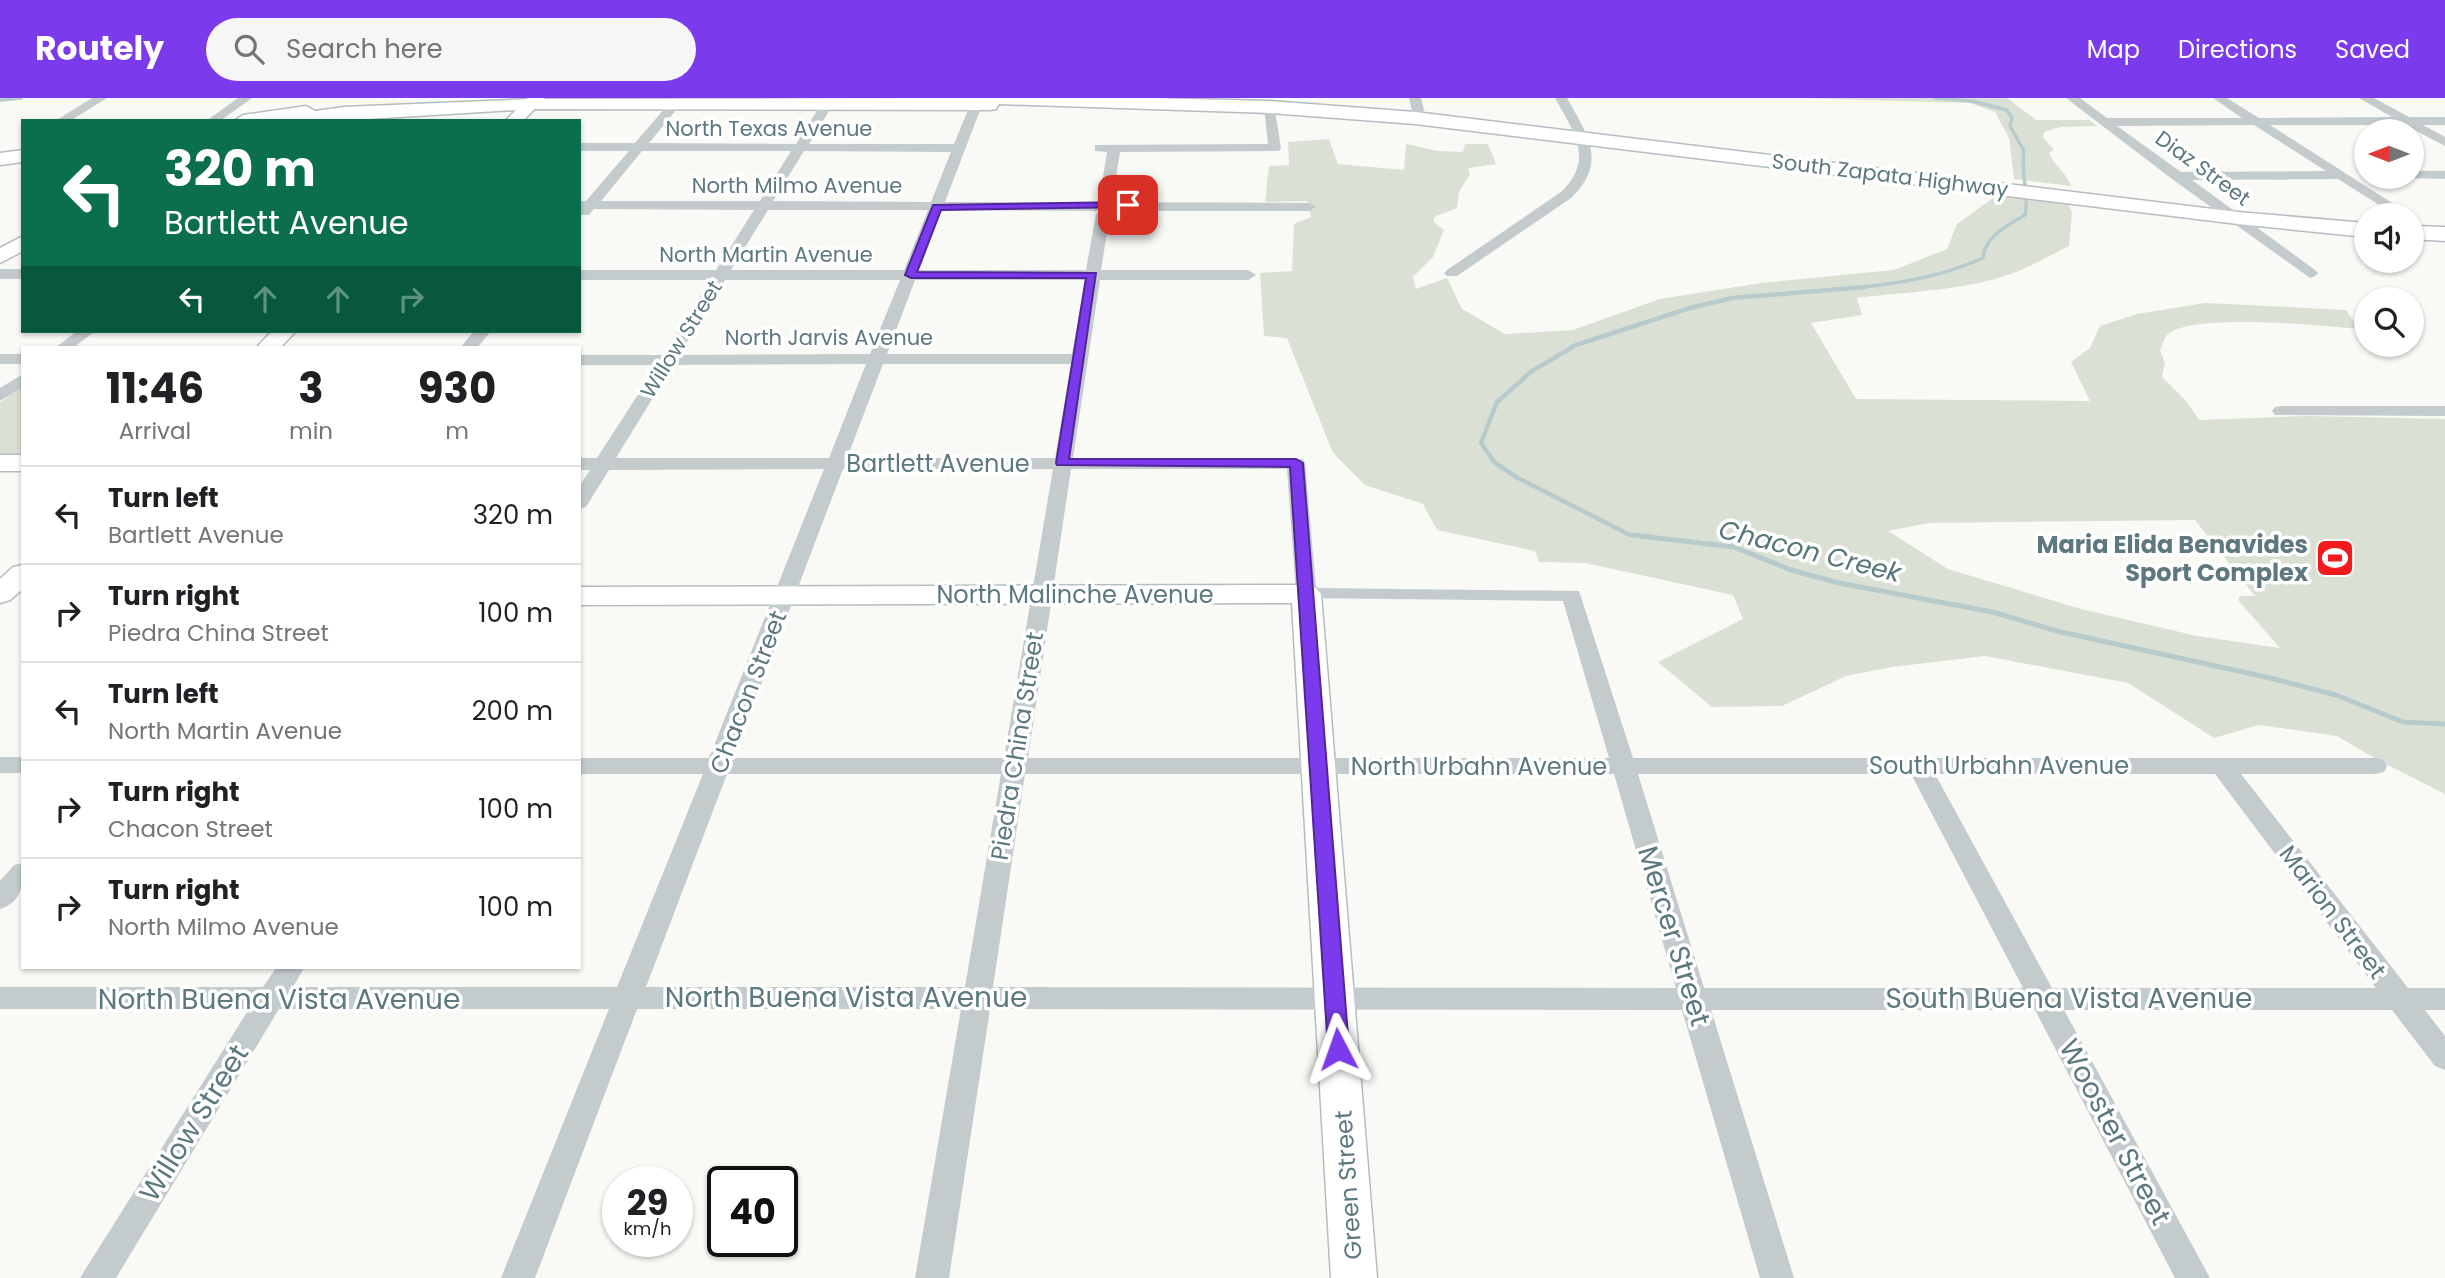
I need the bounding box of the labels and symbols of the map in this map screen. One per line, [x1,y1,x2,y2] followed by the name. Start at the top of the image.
[666,114,872,143] street label: North Texas Avenue
[2354,119,2424,189] north arrow
[2150,124,2256,212] street label: Diaz Street
[1770,146,2010,204] street label: South Zapata Highway
[692,171,902,200] street label: North Milmo Avenue
[1098,175,1158,235] pin
[659,240,873,269] street label: North Martin Avenue
[633,275,729,403] street label: Willow Street
[725,323,933,352] street label: North Jarvis Avenue
[846,447,1030,480] street label: Bartlett Avenue
[1715,511,1906,591] water label: Chacon Creek
[2036,528,2309,589] place label: Maria Elida Benavides Sport Complex
[2314,537,2356,579] sports icon: Maria Elida Benavides Sport Complex
[936,578,1214,611] street label: North Malinche Avenue
[702,606,794,778] street label: Chacon Street
[983,630,1051,862] street label: Piedra China Street
[1869,749,2129,782] street label: South Urbahn Avenue
[1351,750,1607,783] street label: North Urbahn Avenue
[2272,839,2394,985] street label: Marion Street
[1628,841,1720,1031] street label: Mercer Street
[665,978,1027,1017] street label: North Buena Vista Avenue
[1886,979,2252,1018] street label: South Buena Vista Avenue
[98,980,460,1019] street label: North Buena Vista Avenue
[1301,1012,1375,1086] position arrow
[2050,1032,2180,1232] street label: Wooster Street
[130,1037,258,1209] street label: Willow Street
[1326,1109,1370,1261] street label: Green Street
[707,1166,798,1257] speed limit sign: 40

